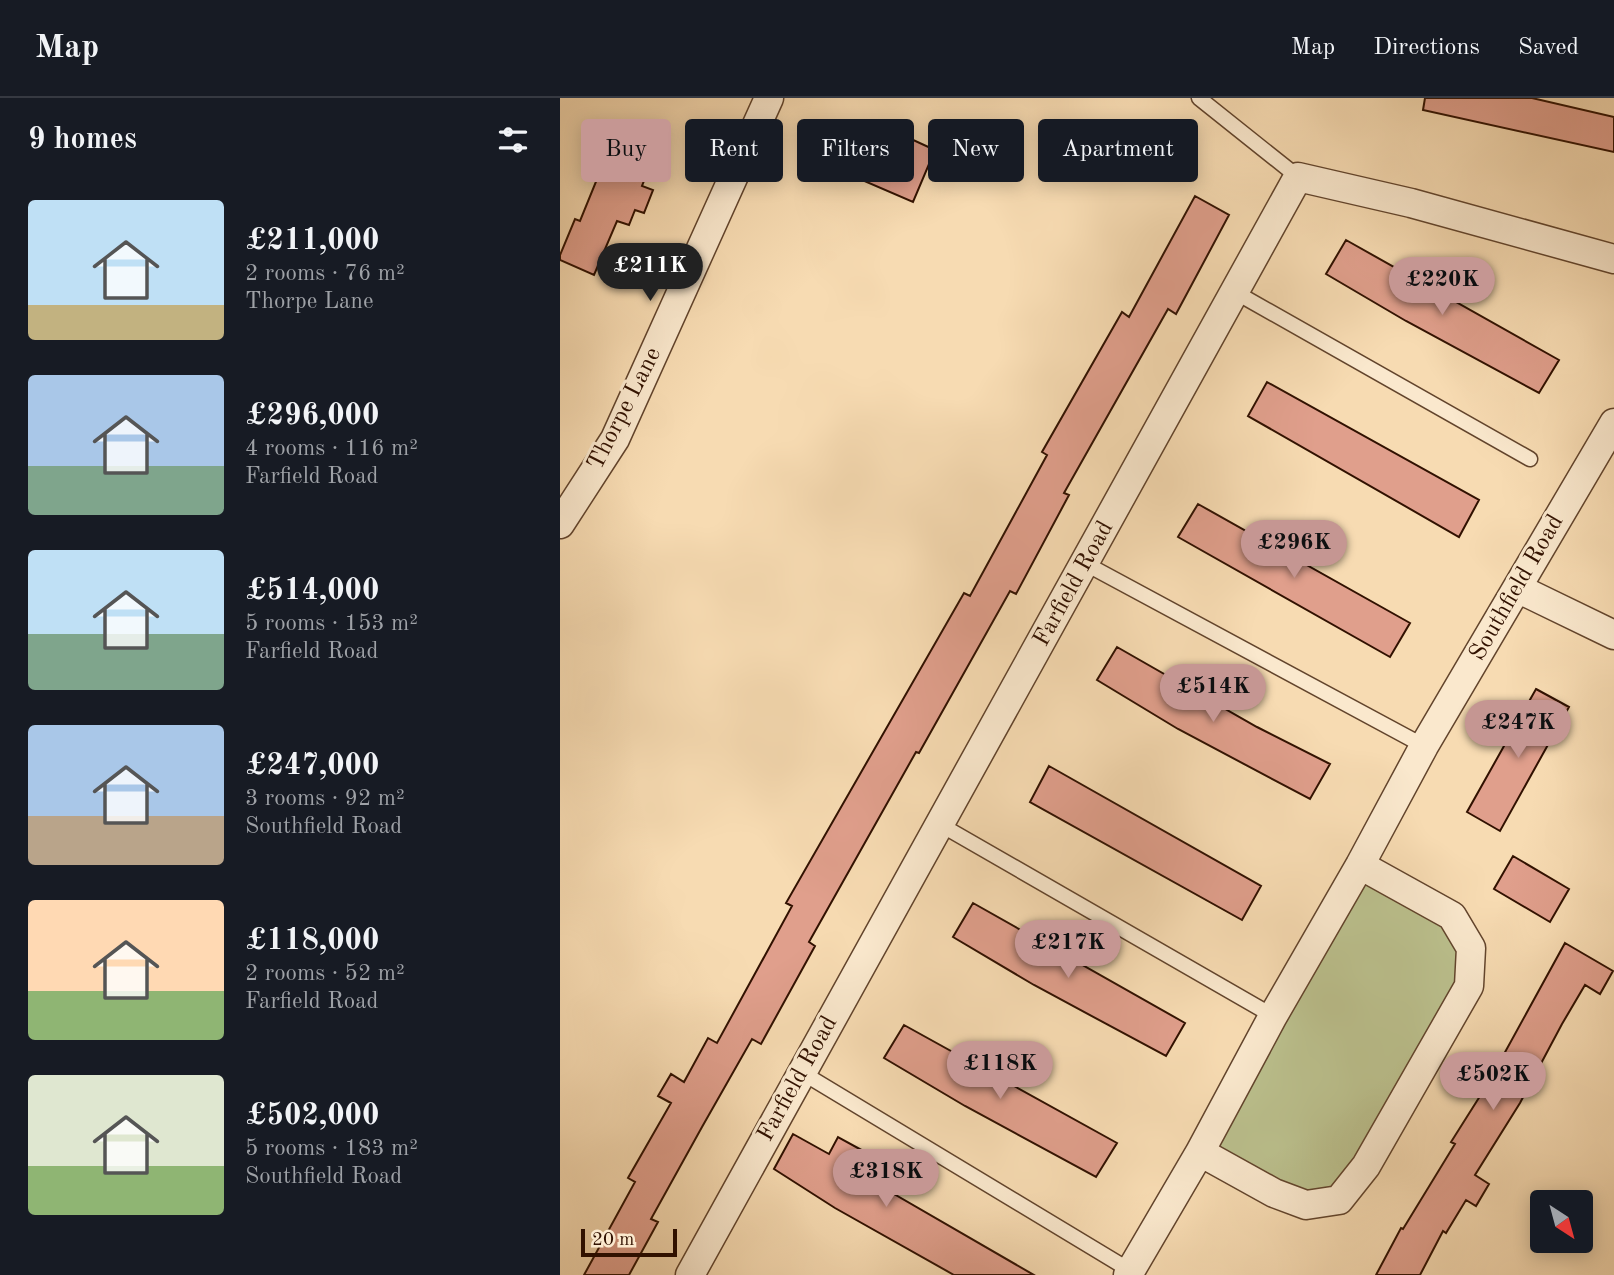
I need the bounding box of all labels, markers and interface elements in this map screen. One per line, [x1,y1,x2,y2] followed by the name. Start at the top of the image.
[35,32,99,65] text: Map
[1291,36,1335,60] text: Map
[1373,36,1480,60] text: Directions
[1518,36,1579,60] text: Saved
[581,119,671,182] chip: Buy
[685,119,783,182] chip: Rent
[797,119,914,182] chip: Filters
[928,119,1024,182] chip: New
[1038,119,1198,182] chip: Apartment
[494,121,532,159] icon: filters
[28,125,137,155] text: 9 homes
[245,226,379,256] text: £211,000
[84,228,168,312] icon: home
[601,244,699,303] pin: £211K
[613,254,687,277] text: £211K
[1393,258,1491,317] pin: £220K
[245,262,405,285] text: 2 rooms · 76 m²
[1405,268,1479,291] text: £220K
[245,290,373,313] text: Thorpe Lane
[584,344,666,474] street label: Thorpe Lane
[245,401,379,431] text: £296,000
[84,403,168,487] icon: home
[245,437,418,460] text: 4 rooms · 116 m²
[245,465,379,488] text: Farfield Road
[1466,511,1568,665] street label: Southfield Road
[1030,517,1118,651] street label: Farfield Road
[1245,520,1343,580] pin: £296K
[1257,531,1331,554] text: £296K
[245,576,379,606] text: £514,000
[84,578,168,662] icon: home
[245,612,418,635] text: 5 rooms · 153 m²
[245,640,379,663] text: Farfield Road
[1164,664,1262,724] pin: £514K
[1176,675,1250,698] text: £514K
[1469,700,1567,760] pin: £247K
[1481,711,1555,734] text: £247K
[245,751,379,781] text: £247,000
[84,753,168,837] icon: home
[245,787,405,810] text: 3 rooms · 92 m²
[245,815,402,838] text: Southfield Road
[1019,920,1117,980] pin: £217K
[245,926,379,956] text: £118,000
[84,928,168,1012] icon: home
[1031,931,1105,954] text: £217K
[245,962,405,985] text: 2 rooms · 52 m²
[245,990,379,1013] text: Farfield Road
[754,1012,842,1146] street label: Farfield Road
[951,1042,1049,1101] pin: £118K
[963,1052,1037,1075] text: £118K
[1444,1052,1542,1112] pin: £502K
[1456,1063,1530,1086] text: £502K
[245,1101,379,1131] text: £502,000
[84,1103,168,1187] icon: home
[245,1137,418,1160] text: 5 rooms · 183 m²
[837,1150,935,1209] pin: £318K
[849,1160,923,1183] text: £318K
[245,1165,402,1188] text: Southfield Road
[1530,1190,1592,1253] north arrow
[1530,1190,1593,1253] map controls
[581,1226,677,1258] scale bar
[592,1231,634,1250] text: 20 m

